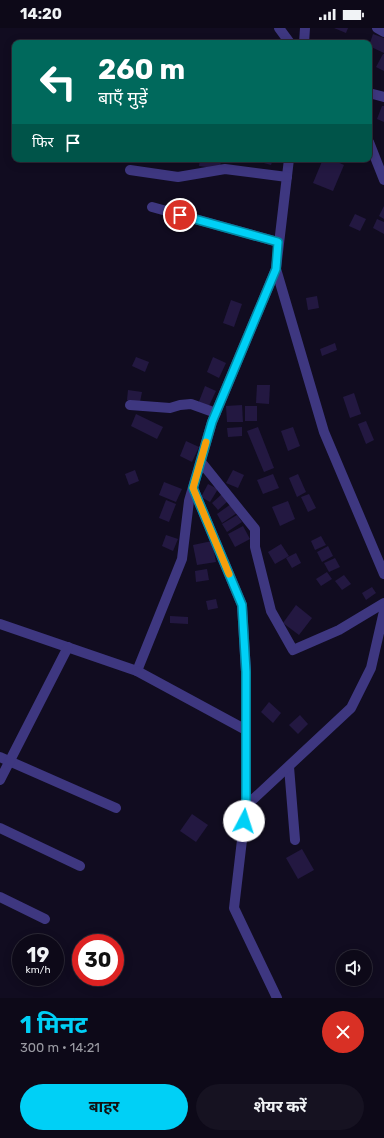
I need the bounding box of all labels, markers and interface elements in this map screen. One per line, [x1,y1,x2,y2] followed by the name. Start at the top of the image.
[20,5,62,23] text: 14:20
[98,53,185,86] text: 260 m
[32,56,84,108] icon: left
[98,87,148,109] text: बाएँ मुड़ें
[62,132,84,154] icon: arrive
[32,133,54,151] text: फिर
[163,198,197,232] pin
[169,204,191,226] icon: arrive
[223,800,265,842] position arrow
[72,934,124,986] speed limit sign: 30
[27,943,49,967] text: 19
[336,950,372,986] map controls
[336,950,372,986] button: sound
[26,964,50,976] text: km/h
[20,1011,87,1039] text: 1 मिनट
[322,1011,364,1053] button: close
[20,1040,100,1055] text: 300 m · 14:21
[20,1084,188,1130] button: बाहर
[196,1084,364,1130] button: शेयर करें

